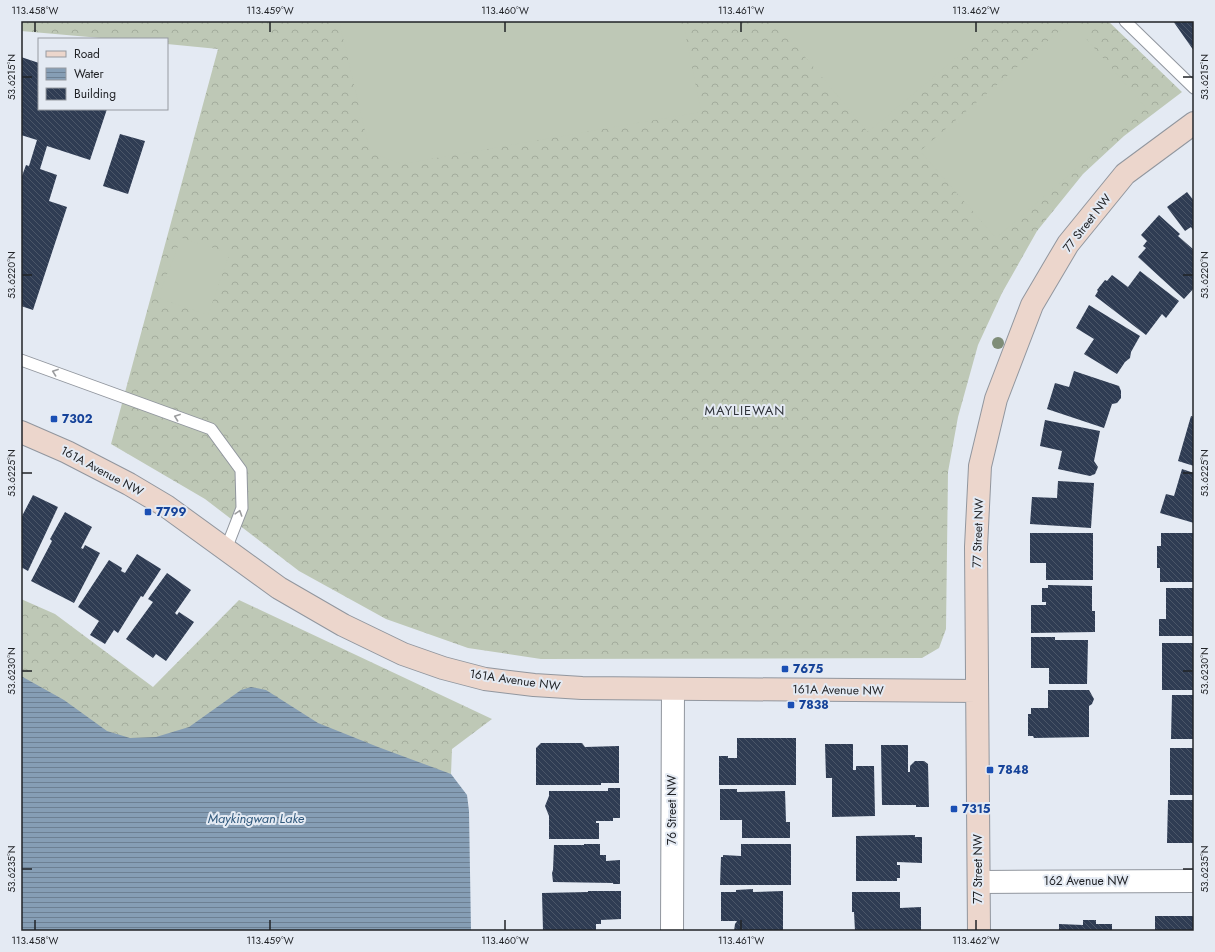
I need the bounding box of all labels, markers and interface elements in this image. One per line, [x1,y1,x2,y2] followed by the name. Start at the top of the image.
[12,3,59,18] text: 113.458°W
[246,3,294,18] text: 113.459°W
[481,3,529,18] text: 113.460°W
[718,3,764,18] text: 113.461°W
[952,3,1000,18] text: 113.462°W
[38,38,168,110] legend
[74,45,100,63] text: Road
[4,54,19,100] text: 53.6215°N
[1197,54,1212,100] text: 53.6215°N
[74,65,105,83] text: Water
[74,85,116,103] text: Building
[1058,190,1116,256] street label: 77 Street NW
[4,251,19,299] text: 53.6220°N
[1197,251,1212,299] text: 53.6220°N
[51,368,58,377] one-way arrow
[705,401,785,420] district label: MAYLIEWAN
[62,410,93,428] place label: 7302
[173,413,180,421] one-way arrow
[49,414,59,424] marker: 7302
[57,442,147,500] street label: 161A Avenue NW
[4,449,19,497] text: 53.6225°N
[1197,449,1212,497] text: 53.6225°N
[968,498,988,568] street label: 77 Street NW
[156,503,187,521] place label: 7799
[143,507,153,517] marker: 7799
[234,509,243,516] one-way arrow
[4,647,19,695] text: 53.6230°N
[1197,647,1212,695] text: 53.6230°N
[793,660,824,678] place label: 7675
[780,664,790,674] marker: 7675
[468,665,562,695] street label: 161A Avenue NW
[792,680,884,700] street label: 161A Avenue NW
[799,696,829,714] place label: 7838
[786,700,796,710] marker: 7838
[998,761,1029,779] place label: 7848
[985,765,995,775] marker: 7848
[663,775,681,845] street label: 76 Street NW
[962,800,991,818] place label: 7315
[949,804,959,814] marker: 7315
[208,809,305,828] water label: Maykingwan Lake
[969,834,987,904] street label: 77 Street NW
[4,845,19,893] text: 53.6235°N
[1197,845,1212,893] text: 53.6235°N
[1044,872,1129,890] street label: 162 Avenue NW
[12,933,59,948] text: 113.458°W
[246,933,294,948] text: 113.459°W
[481,933,529,948] text: 113.460°W
[718,933,764,948] text: 113.461°W
[952,933,1000,948] text: 113.462°W

